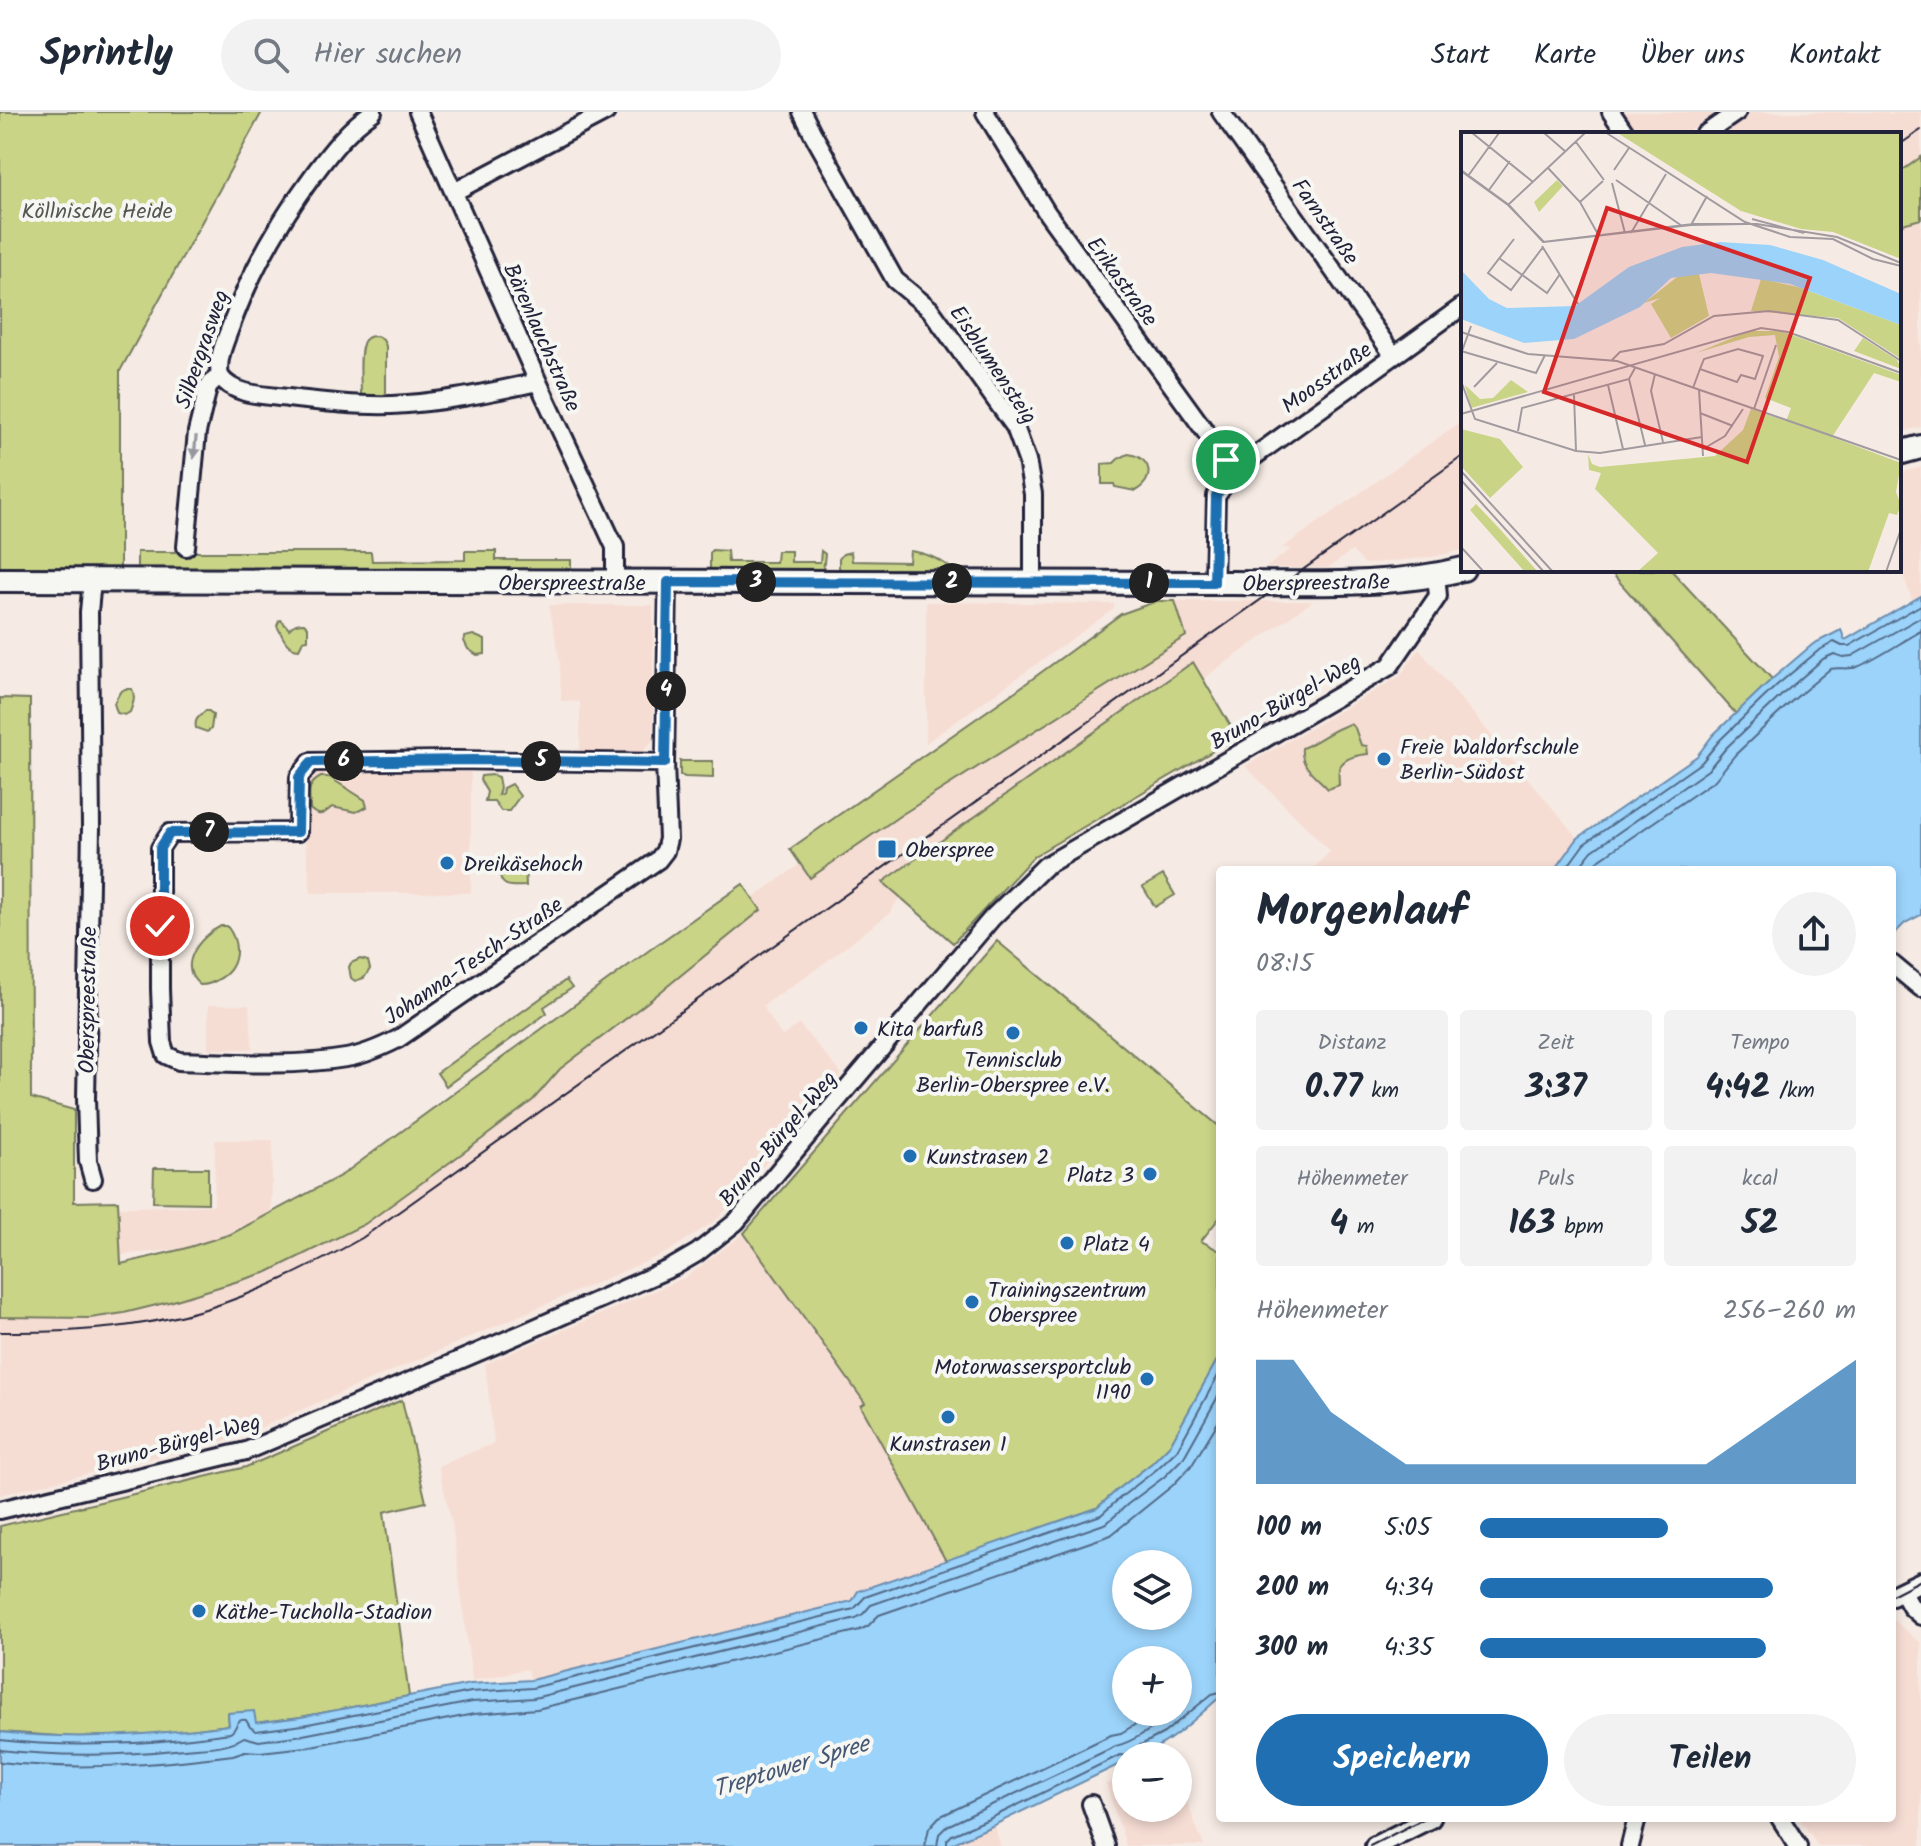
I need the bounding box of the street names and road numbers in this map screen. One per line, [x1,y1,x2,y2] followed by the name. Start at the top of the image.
[1281,172,1367,273] street label: Farnstraße
[1076,230,1166,335] street label: Erikastraße
[492,258,589,418] street label: Bärenlauchstraße
[167,286,240,414] street label: Silbergrasweg
[939,299,1045,432] street label: Eisblumensteig
[1275,334,1380,424] street label: Moosstraße
[1242,566,1390,603] street label: Oberspreestraße
[498,567,646,602] street label: Oberspreestraße
[1204,646,1368,761] street label: Bruno-Bürgel-Weg
[378,889,571,1035] street label: Johanna-Tesch-Straße
[71,926,108,1074] street label: Oberspreestraße
[711,1064,847,1216] street label: Bruno-Bürgel-Weg
[93,1406,265,1483] street label: Bruno-Bürgel-Weg

